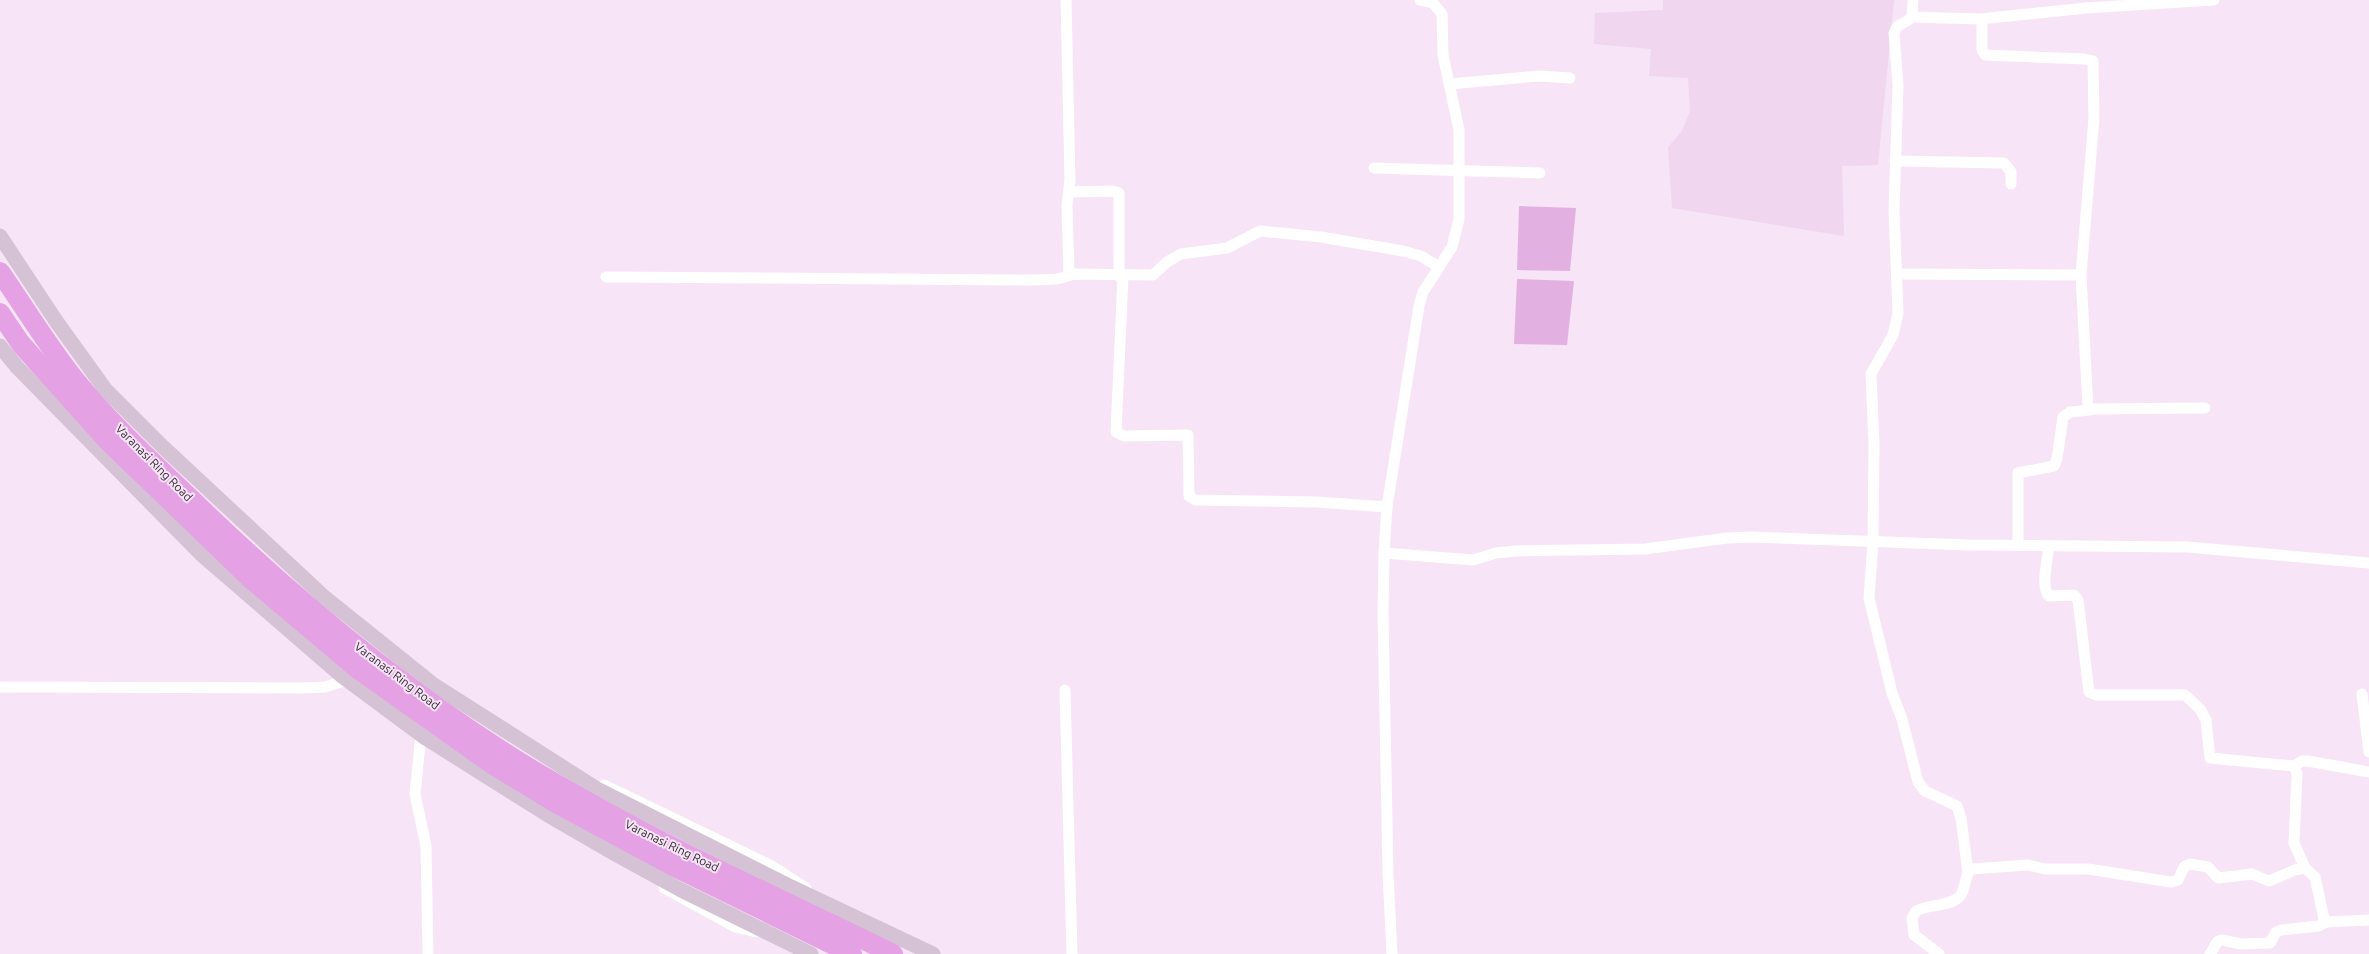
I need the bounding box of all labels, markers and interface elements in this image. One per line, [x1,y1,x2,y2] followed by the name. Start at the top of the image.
[113,422,195,504] street label: Varanasi Ring Road
[352,639,442,712] street label: Varanasi Ring Road
[623,817,721,874] street label: Varanasi Ring Road

